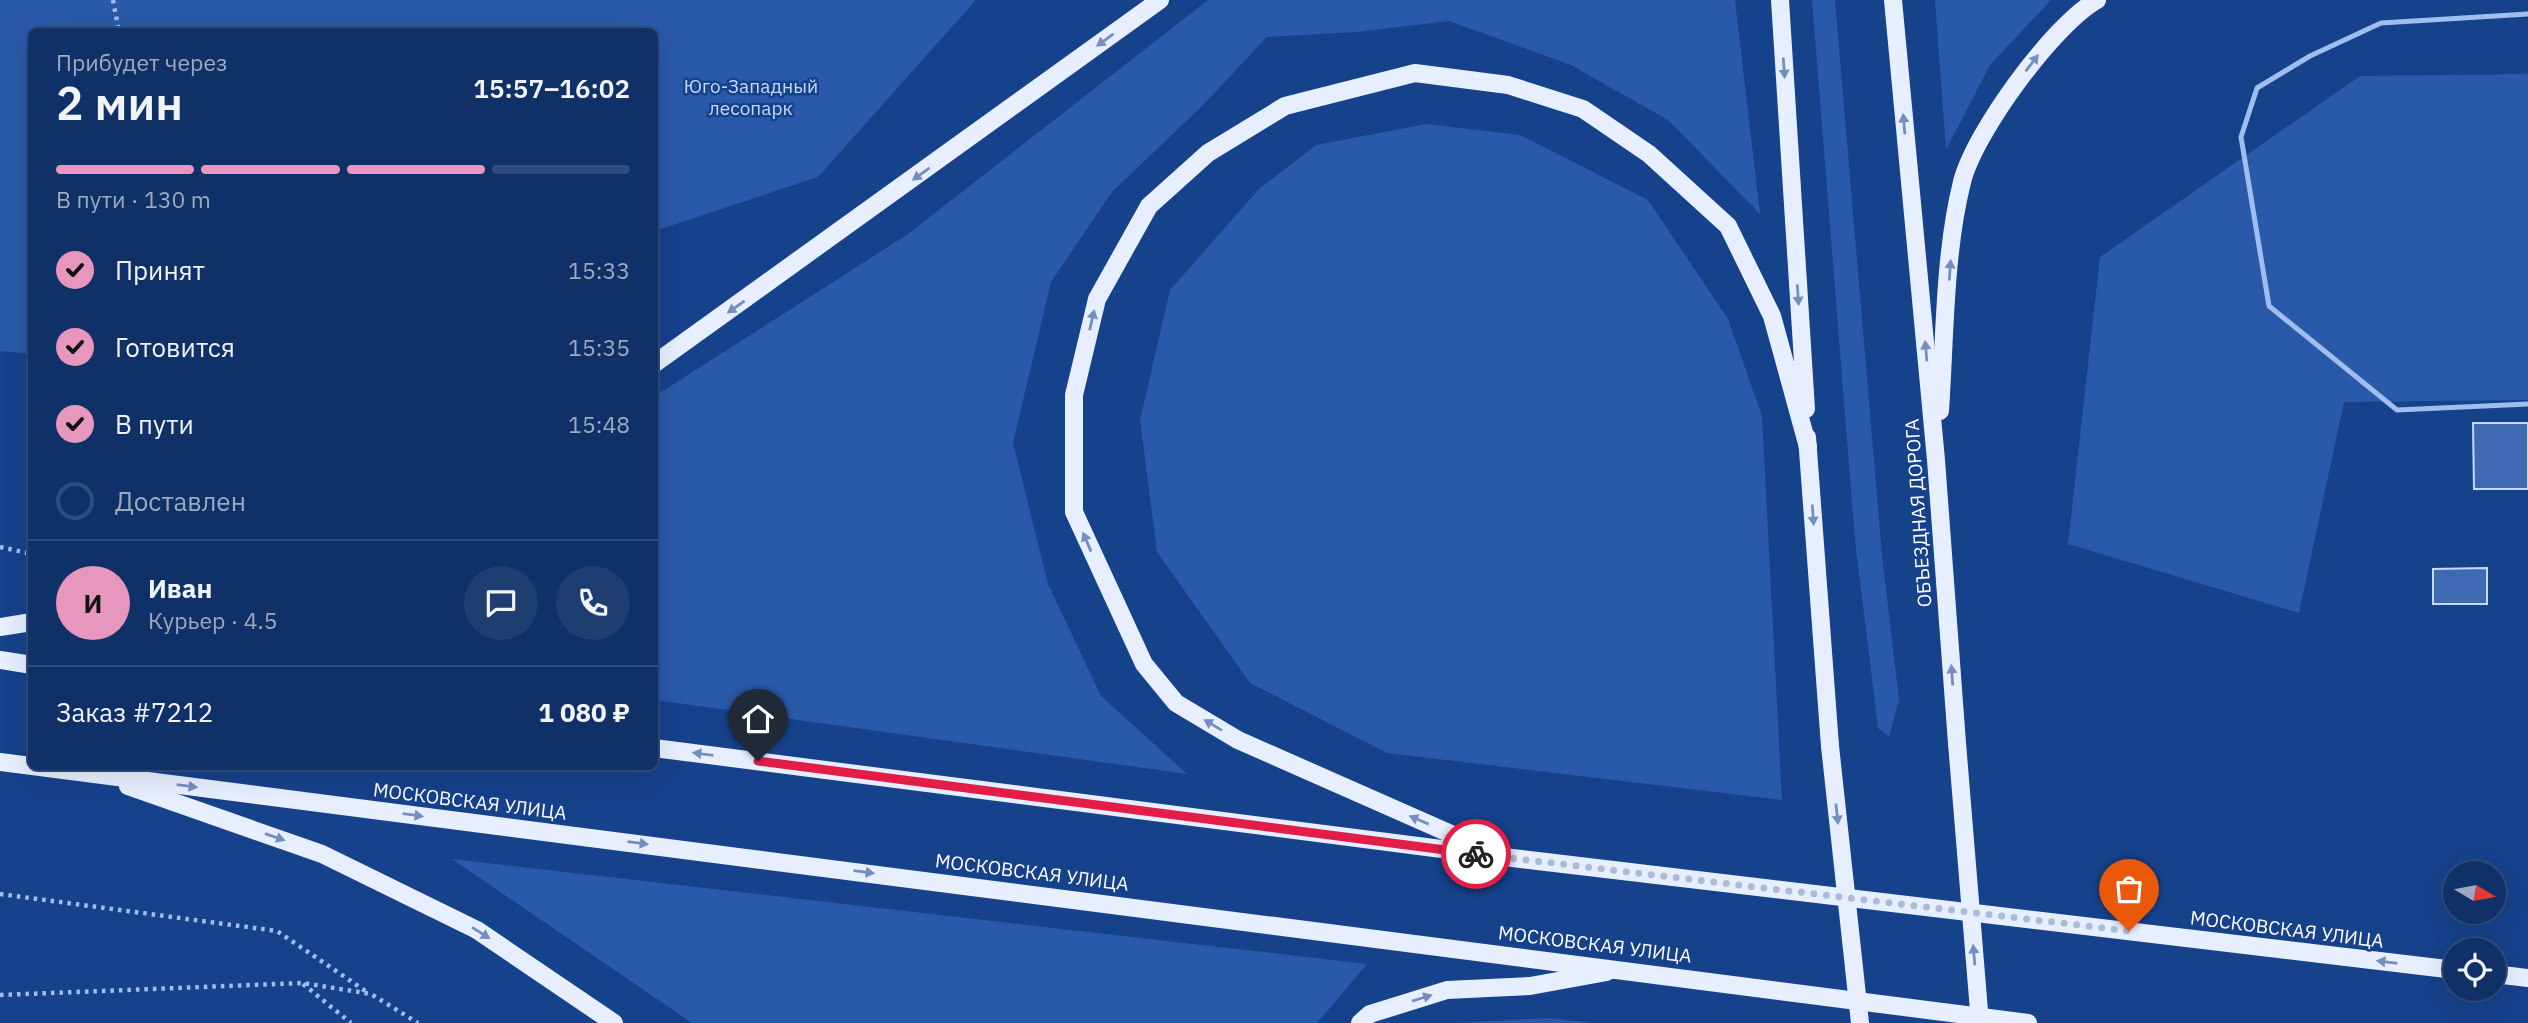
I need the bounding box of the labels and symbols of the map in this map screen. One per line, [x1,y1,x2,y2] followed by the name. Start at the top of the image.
[1096,33,1114,47] one-way arrow
[2024,54,2039,72] one-way arrow
[1779,57,1790,79] one-way arrow
[684,74,818,120] park label: Юго-Западный лесопарк
[1899,113,1910,135] one-way arrow
[912,167,930,181] one-way arrow
[1945,259,1956,281] one-way arrow
[1793,284,1804,306] one-way arrow
[727,300,745,314] one-way arrow
[1086,309,1097,331] one-way arrow
[1920,339,1931,361] one-way arrow
[1899,418,1937,608] street label: ОБЪЕЗДНАЯ ДОРОГА
[1808,504,1819,526] one-way arrow
[1082,532,1093,553] one-way arrow
[1946,664,1957,686] one-way arrow
[728,689,788,761] pin
[1203,719,1222,732] one-way arrow
[692,749,714,760] one-way arrow
[372,777,568,825] street label: МОСКОВСКАЯ УЛИЦА
[176,781,198,792] one-way arrow
[1832,803,1843,825] one-way arrow
[402,809,424,820] one-way arrow
[1408,815,1429,826] one-way arrow
[1441,819,1511,889] courier
[264,832,285,843] one-way arrow
[627,838,649,849] one-way arrow
[934,848,1130,896] street label: МОСКОВСКАЯ УЛИЦА
[2099,859,2159,931] pin
[2443,861,2506,924] north arrow
[853,867,875,878] one-way arrow
[2189,905,2385,953] street label: МОСКОВСКАЯ УЛИЦА
[1497,920,1693,968] street label: МОСКОВСКАЯ УЛИЦА
[471,927,490,940] one-way arrow
[1968,944,1979,966] one-way arrow
[2376,956,2398,967] one-way arrow
[1412,992,1433,1003] one-way arrow

